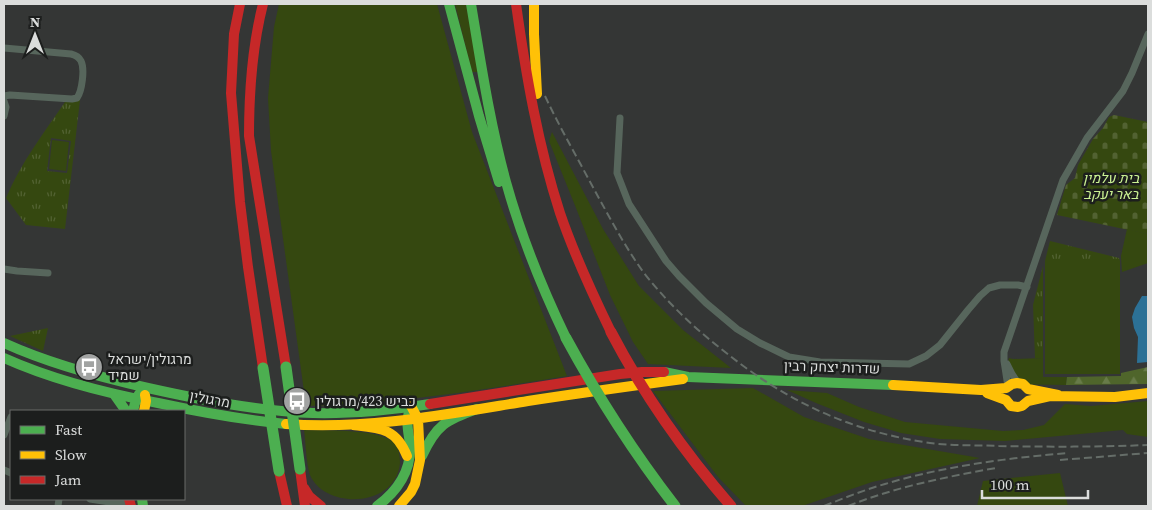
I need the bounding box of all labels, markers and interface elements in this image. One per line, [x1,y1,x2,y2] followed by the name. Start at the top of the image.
[10,10,60,60] north arrow
[30,12,40,32] text: N
[1083,168,1140,204] park label: בית עלמין באר יעקב
[108,349,192,385] place label: מרגולין/ישראל שמיד
[74,352,104,382] bus stop icon: מרגולין/ישראל שמיד
[784,355,880,379] street label: שדרות יצחק רבין
[188,385,232,413] street label: מרגולין
[282,386,312,416] bus stop icon: כביש 423/מרגולין
[316,391,416,411] place label: כביש 423/מרגולין
[10,410,185,500] legend
[55,419,82,440] text: Fast
[55,444,87,465] text: Slow
[982,468,1088,500] scale bar
[54,469,82,490] text: Jam
[990,474,1030,495] text: 100 m

